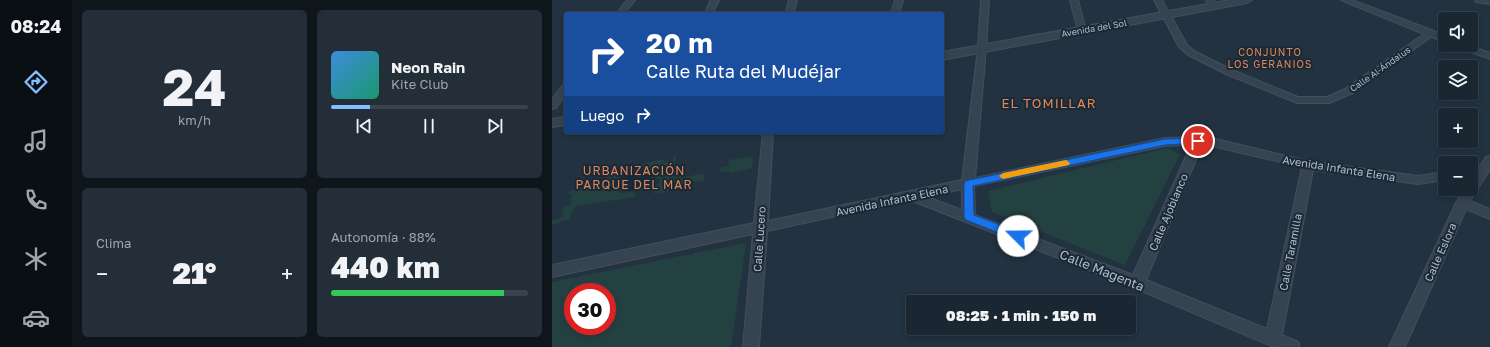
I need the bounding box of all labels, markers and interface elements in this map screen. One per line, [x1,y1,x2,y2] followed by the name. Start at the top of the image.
[1438,12,1478,196] map controls
[1438,12,1478,52] button: sound
[10,15,62,37] text: 08:24
[1060,17,1128,39] street label: Avenida del Sol
[646,26,713,59] text: 20 m
[580,28,632,80] icon: right
[1348,44,1413,94] street label: Calle Al-Ándalus
[1228,46,1312,70] district label: CONJUNTO LOS GERANIOS
[162,55,227,117] text: 24
[391,58,465,76] text: Neon Rain
[646,60,841,82] text: Calle Ruta del Mudéjar
[1438,60,1478,100] button: layers
[22,68,50,96] icon: directions
[391,76,448,92] text: Kite Club
[1001,95,1097,111] district label: EL TOMILLAR
[632,104,654,126] icon: right
[580,106,624,124] text: Luego
[1438,108,1478,148] button: +
[178,112,211,128] text: km/h
[353,115,375,137] icon: previous
[418,115,440,137] icon: pause
[484,115,506,137] icon: next
[1181,124,1215,158] pin
[22,127,50,155] icon: music
[1187,130,1209,152] icon: arrive
[1282,153,1396,183] street label: Avenida Infanta Elena
[1438,156,1478,196] button: −
[575,163,693,192] district label: URBANIZACIÓN PARQUE DEL MAR
[1146,171,1190,253] street label: Calle Ajoblanco
[835,182,949,218] street label: Avenida Infanta Elena
[22,186,50,214] icon: phone
[750,205,768,272] street label: Calle Lucero
[1276,212,1304,292] street label: Calle Taramilla
[997,215,1039,257] position arrow
[1421,221,1459,283] street label: Calle Eslora
[331,229,436,245] text: Autonomía · 88%
[96,235,131,251] text: Clima
[22,245,50,273] icon: climate
[1057,246,1147,294] street label: Calle Magenta
[331,249,440,285] text: 440 km
[172,255,217,291] text: 21°
[96,260,108,287] text: −
[281,260,293,287] text: +
[564,283,616,335] speed limit sign: 30
[22,304,50,332] icon: car
[946,306,1096,324] text: 08:25 · 1 min · 150 m

